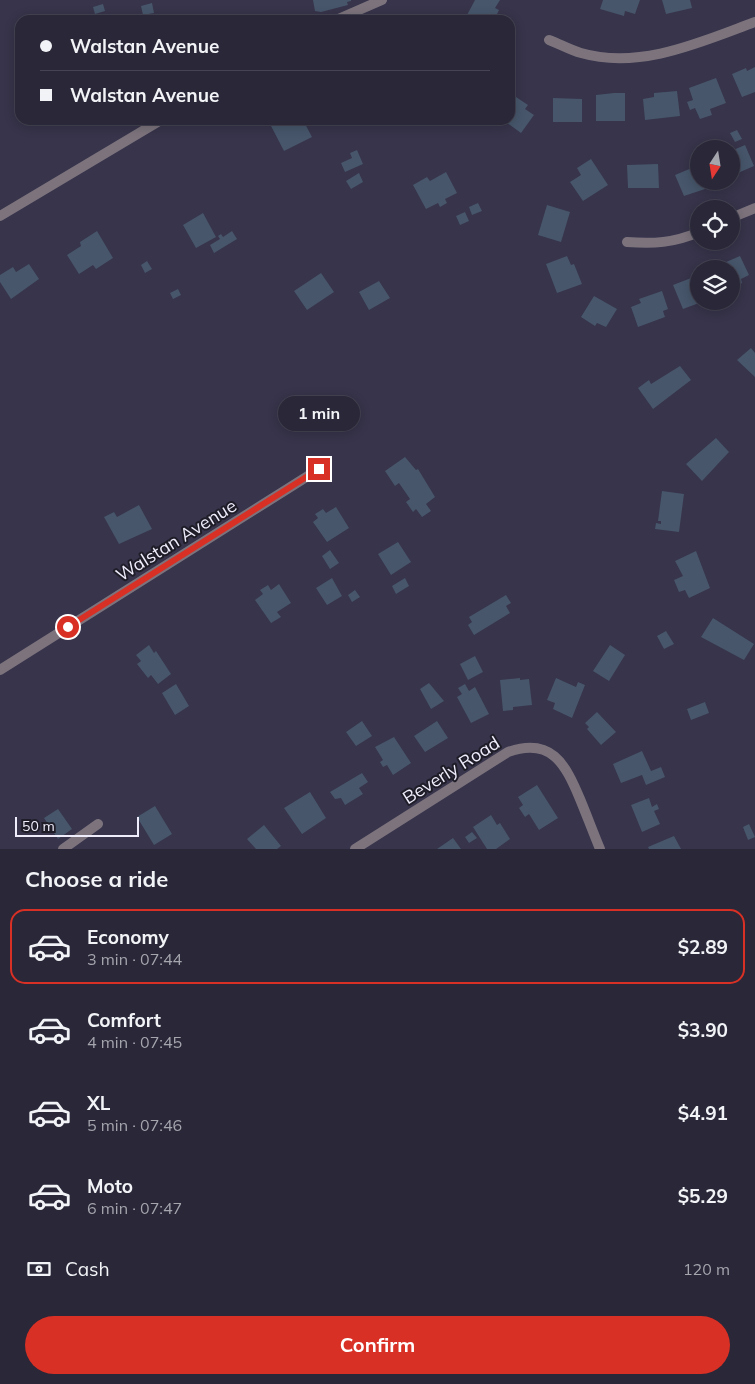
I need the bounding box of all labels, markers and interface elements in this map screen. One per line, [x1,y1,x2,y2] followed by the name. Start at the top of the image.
[70,34,219,58] text: Walstan Avenue
[70,83,219,107] text: Walstan Avenue
[690,140,740,190] north arrow
[690,140,740,310] map controls
[690,200,740,250] button: locate
[690,260,740,310] button: layers
[278,396,360,432] callout: 1 min
[298,403,340,423] text: 1 min
[308,458,330,480] route end
[111,494,241,586] street label: Walstan Avenue
[57,616,79,638] route start
[398,731,504,809] street label: Beverly Road
[15,814,139,837] scale bar
[22,817,55,835] text: 50 m
[25,865,168,893] text: Choose a ride
[27,924,72,969] icon: car
[87,925,169,949] text: Economy
[678,935,728,959] text: $2.89
[87,949,182,969] text: 3 min · 07:44
[27,1007,72,1052] icon: car
[87,1008,161,1032] text: Comfort
[678,1018,728,1042] text: $3.90
[87,1032,182,1052] text: 4 min · 07:45
[27,1090,72,1135] icon: car
[87,1091,110,1115] text: XL
[678,1101,728,1125] text: $4.91
[87,1115,182,1135] text: 5 min · 07:46
[27,1173,72,1218] icon: car
[87,1174,133,1198] text: Moto
[678,1184,728,1208] text: $5.29
[87,1198,182,1218] text: 6 min · 07:47
[25,1255,53,1283] icon: cash
[65,1257,110,1281] text: Cash
[683,1259,730,1279] text: 120 m
[25,1316,730,1374] button: Confirm

